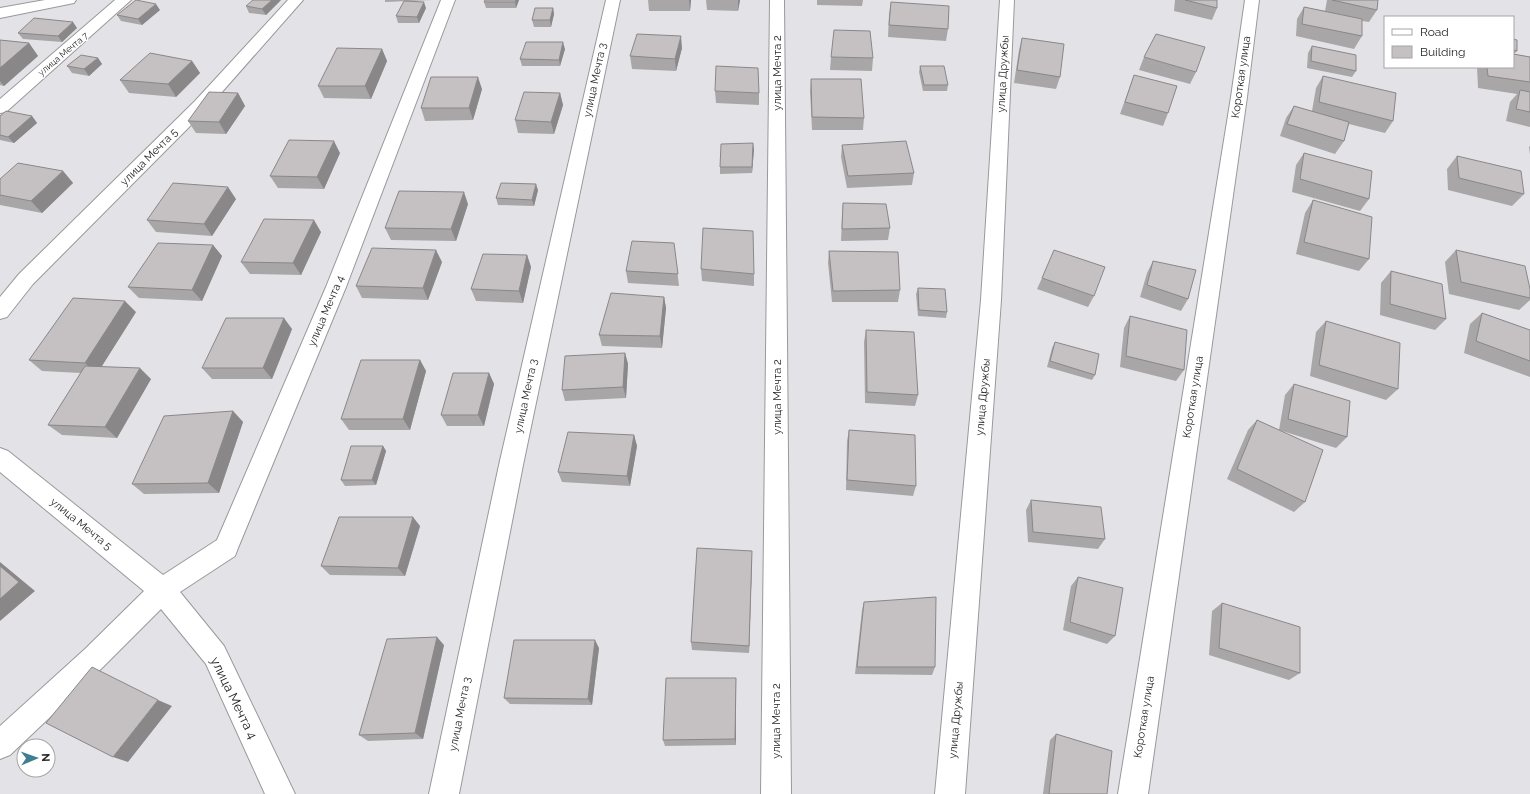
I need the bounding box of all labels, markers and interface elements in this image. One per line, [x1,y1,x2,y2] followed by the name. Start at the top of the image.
[1384,16,1514,68] legend
[1420,25,1449,39] text: Road
[36,30,90,78] street label: улица Мечта 7
[771,35,784,111] street label: улица Мечта 2
[994,35,1012,113] street label: улица Дружбы
[1229,35,1253,119] street label: Короткая улица
[581,42,609,118] street label: улица Мечта 3
[1420,45,1466,59] text: Building
[118,126,180,188] street label: улица Мечта 5
[305,274,347,348] street label: улица Мечта 4
[1180,355,1206,439] street label: Короткая улица
[512,358,540,434] street label: улица Мечта 3
[973,358,993,436] street label: улица Дружбы
[771,359,784,435] street label: улица Мечта 2
[48,495,114,553] street label: улица Мечта 5
[208,655,260,741] street label: улица Мечта 4
[1131,675,1157,759] street label: Короткая улица
[446,676,474,752] street label: улица Мечта 3
[946,681,966,759] street label: улица Дружбы
[770,683,783,759] street label: улица Мечта 2
[16,738,56,778] north arrow
[39,753,52,762] text: N

